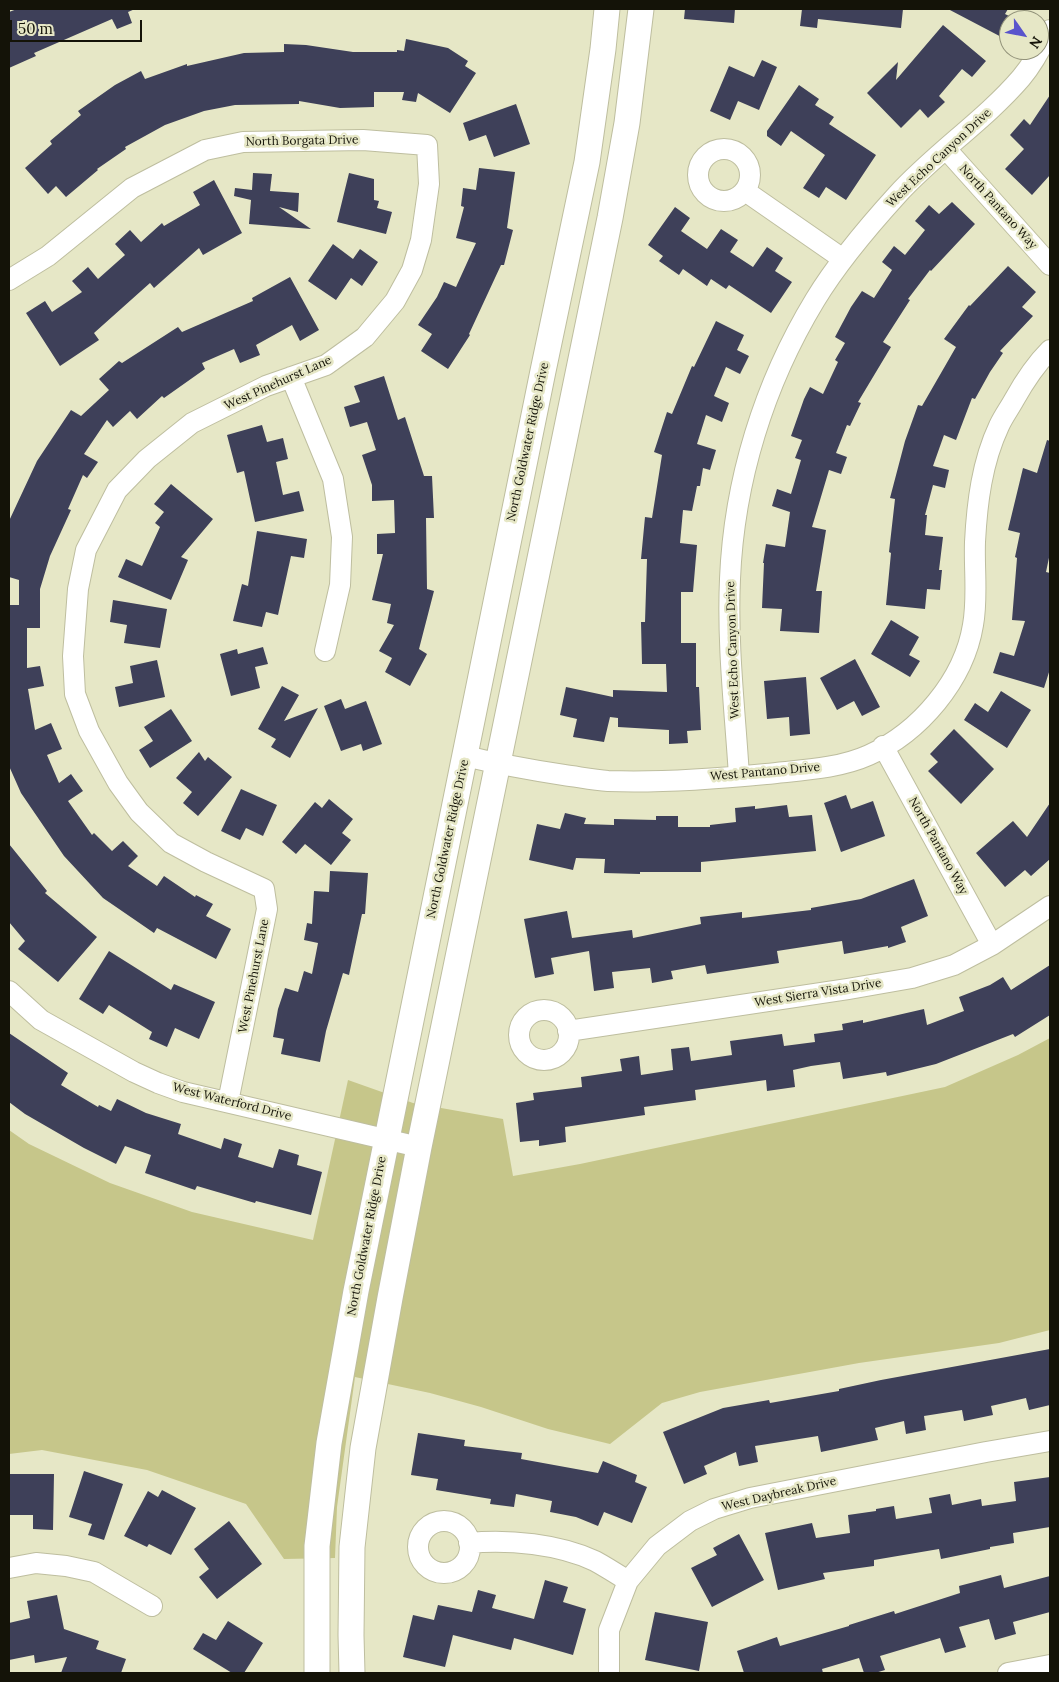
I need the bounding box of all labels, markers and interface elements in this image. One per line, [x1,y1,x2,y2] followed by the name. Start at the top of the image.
[12,10,145,42] scale bar
[999,10,1049,60] north arrow
[18,19,53,38] text: 50 m
[1025,33,1046,52] text: N
[884,106,994,210] street label: West Echo Canyon Drive
[246,133,358,149] street label: North Borgata Drive
[956,162,1040,252] street label: North Pantano Way
[222,353,334,413] street label: West Pinehurst Lane
[504,361,552,523] street label: North Goldwater Ridge Drive
[723,581,743,719] street label: West Echo Canyon Drive
[424,758,472,920] street label: North Goldwater Ridge Drive
[709,760,821,784] street label: West Pantano Drive
[905,795,971,897] street label: North Pantano Way
[236,918,272,1034] street label: West Pinehurst Lane
[754,976,882,1010] street label: West Sierra Vista Drive
[171,1080,293,1124] street label: West Waterford Drive
[344,1155,390,1317] street label: North Goldwater Ridge Drive
[720,1474,838,1514] street label: West Daybreak Drive

